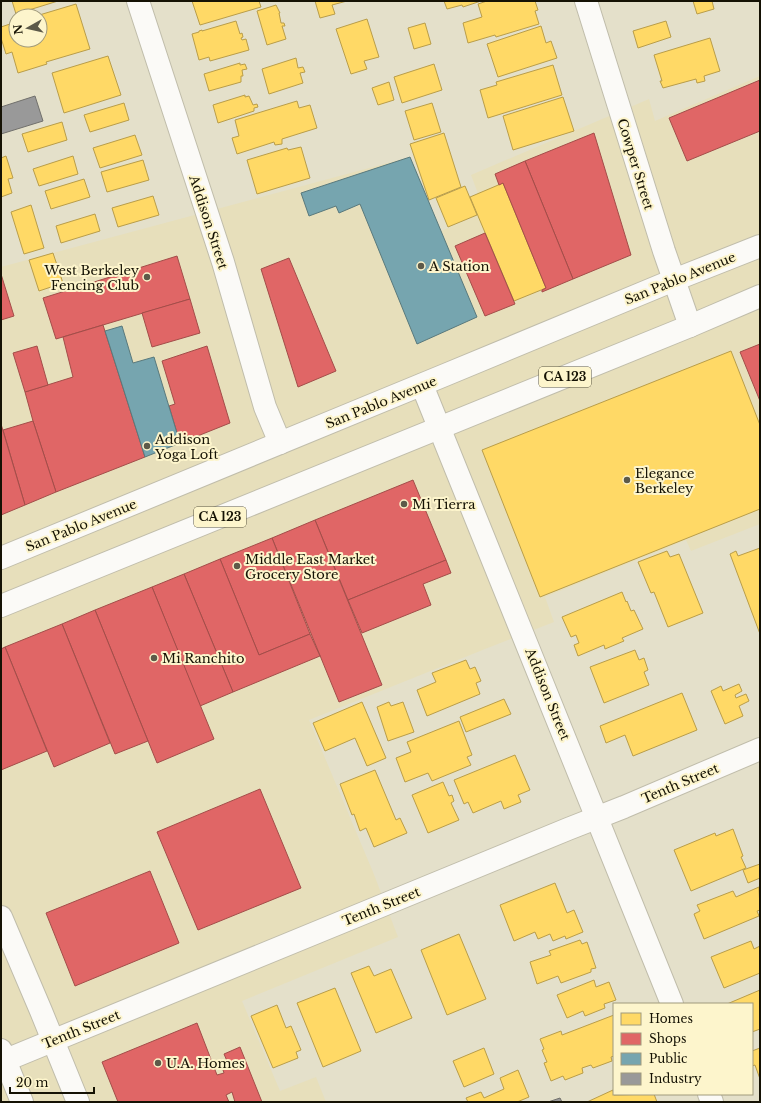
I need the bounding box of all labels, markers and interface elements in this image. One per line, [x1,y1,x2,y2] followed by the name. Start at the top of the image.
[8,8,48,48] north arrow
[10,23,26,35] text: N
[614,116,658,212] street label: Cowper Street
[185,172,232,271] street label: Addison Street
[622,248,738,308] street label: San Pablo Avenue
[428,258,490,275] place label: A Station
[416,261,426,271] marker: A Station
[43,262,140,294] place label: West Berkeley Fencing Club
[142,272,152,282] marker: West Berkeley Fencing Club
[539,367,591,387] road number: CA 123
[323,372,439,432] street label: San Pablo Avenue
[154,431,219,463] place label: Addison Yoga Loft
[142,441,152,451] marker: Addison Yoga Loft
[635,465,694,497] place label: Elegance Berkeley
[622,475,632,485] marker: Elegance Berkeley
[23,495,139,555] street label: San Pablo Avenue
[412,496,476,513] place label: Mi Tierra
[399,499,409,509] marker: Mi Tierra
[194,507,246,527] road number: CA 123
[245,551,375,583] place label: Middle East Market Grocery Store
[232,561,242,571] marker: Middle East Market Grocery Store
[521,645,574,743] street label: Addison Street
[162,650,245,667] place label: Mi Ranchito
[149,653,159,663] marker: Mi Ranchito
[639,760,721,807] street label: Tenth Street
[340,883,423,930] street label: Tenth Street
[613,1003,753,1095] legend
[40,1006,123,1053] street label: Tenth Street
[649,1011,693,1026] text: Homes
[649,1031,686,1046] text: Shops
[649,1051,688,1066] text: Public
[166,1055,245,1072] place label: U.A. Homes
[153,1058,163,1068] marker: U.A. Homes
[10,1069,94,1095] scale bar
[649,1071,702,1086] text: Industry
[16,1075,48,1090] text: 20 m

